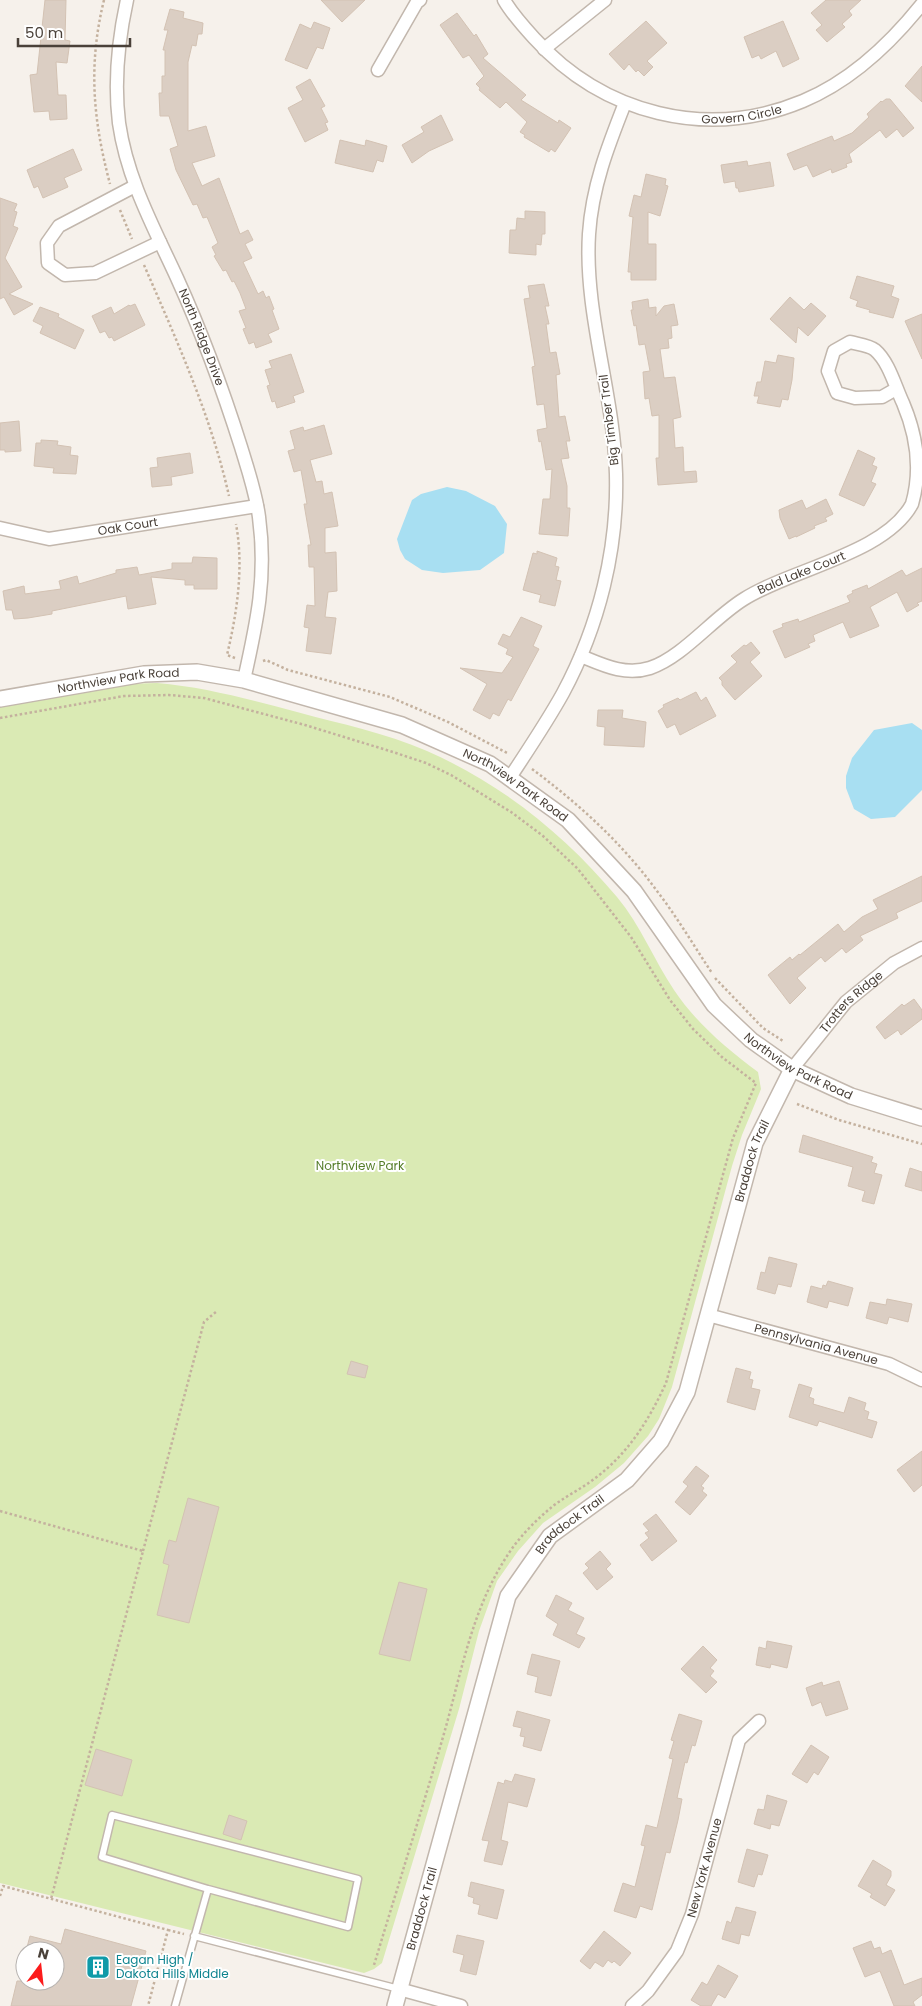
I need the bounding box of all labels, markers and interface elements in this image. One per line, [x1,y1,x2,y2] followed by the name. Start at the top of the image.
[18,15,130,47] scale bar
[25,22,63,43] text: 50 m
[701,100,784,127] street label: Govern Circle
[175,286,229,388] street label: North Ridge Drive
[594,374,623,467] street label: Big Timber Trail
[97,513,159,539] street label: Oak Court
[754,547,848,598] street label: Bald Lake Court
[56,664,180,697] street label: Northview Park Road
[460,744,572,825] street label: Northview Park Road
[815,966,886,1036] street label: Trotters Ridge
[740,1029,856,1104] street label: Northview Park Road
[730,1117,773,1204] street label: Braddock Trail
[316,1157,405,1174] park label: Northview Park
[752,1319,880,1369] street label: Pennsylvania Avenue
[531,1490,608,1557] street label: Braddock Trail
[682,1816,726,1920] street label: New York Avenue
[402,1865,441,1952] street label: Braddock Trail
[15,1941,65,1991] north arrow
[36,1942,51,1964] text: N
[116,1951,229,1982] place label: Eagan High / Dakota Hills Middle
[85,1954,111,1980] building icon: Eagan High / Dakota Hills Middle

